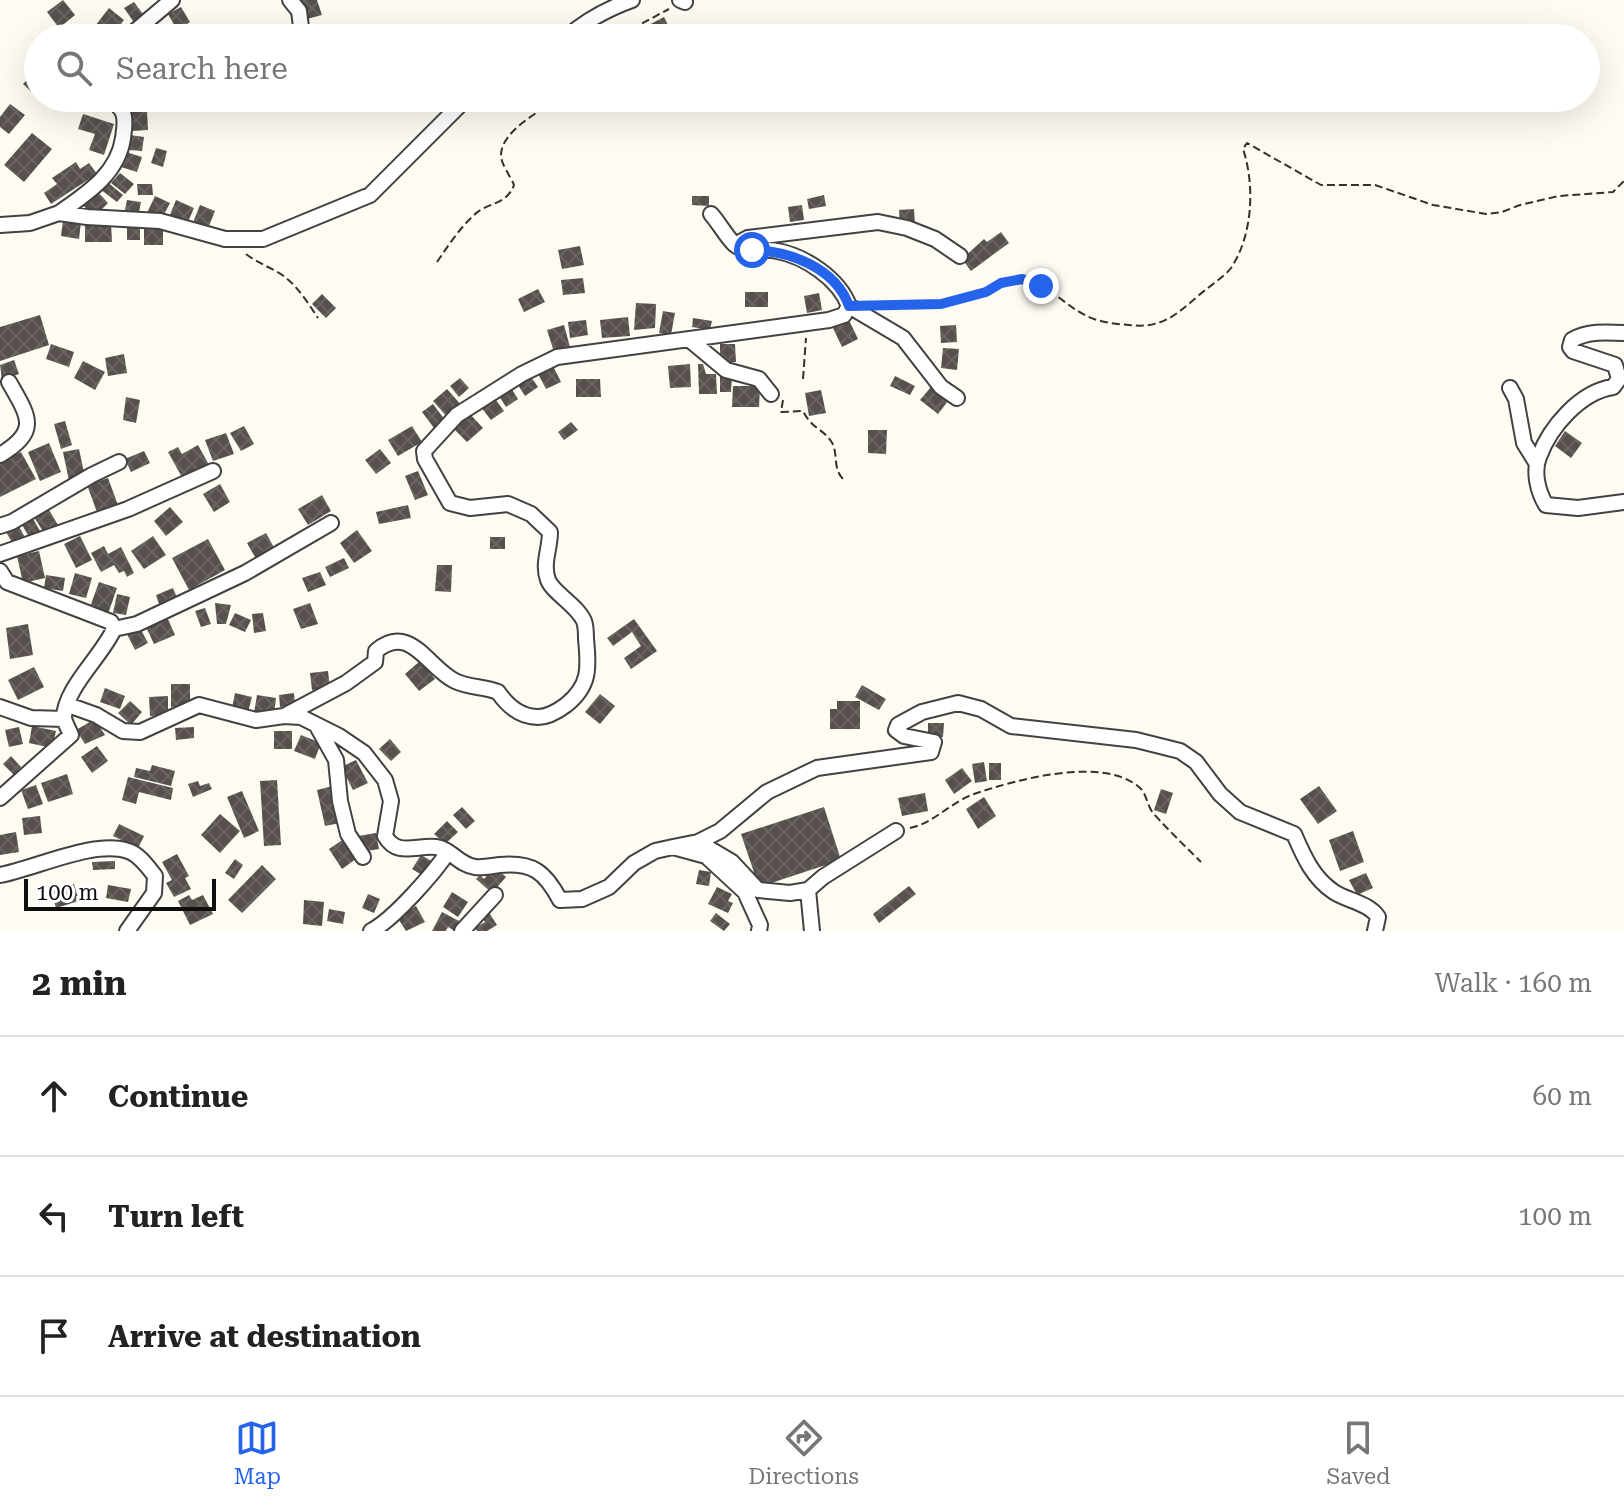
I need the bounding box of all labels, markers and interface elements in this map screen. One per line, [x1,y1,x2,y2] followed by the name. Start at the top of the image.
[24,24,1600,112] search box
[52,46,96,90] icon: search
[116,51,288,86] text: Search here
[734,232,770,268] route start
[1023,268,1059,304] route end
[24,875,216,911] scale bar
[36,880,99,905] text: 100 m
[32,963,127,1003] text: 2 min
[1434,968,1592,998] text: Walk · 160 m
[32,1074,76,1118] icon: ahead
[108,1079,248,1114] text: Continue
[1533,1081,1592,1111] text: 60 m
[32,1194,76,1238] icon: left
[108,1199,244,1234] text: Turn left
[1518,1201,1592,1231] text: 100 m
[32,1314,76,1358] icon: arrive
[108,1319,421,1354] text: Arrive at destination
[234,1416,281,1489] tab: Map
[748,1416,859,1489] tab: Directions
[1326,1416,1390,1489] tab: Saved

